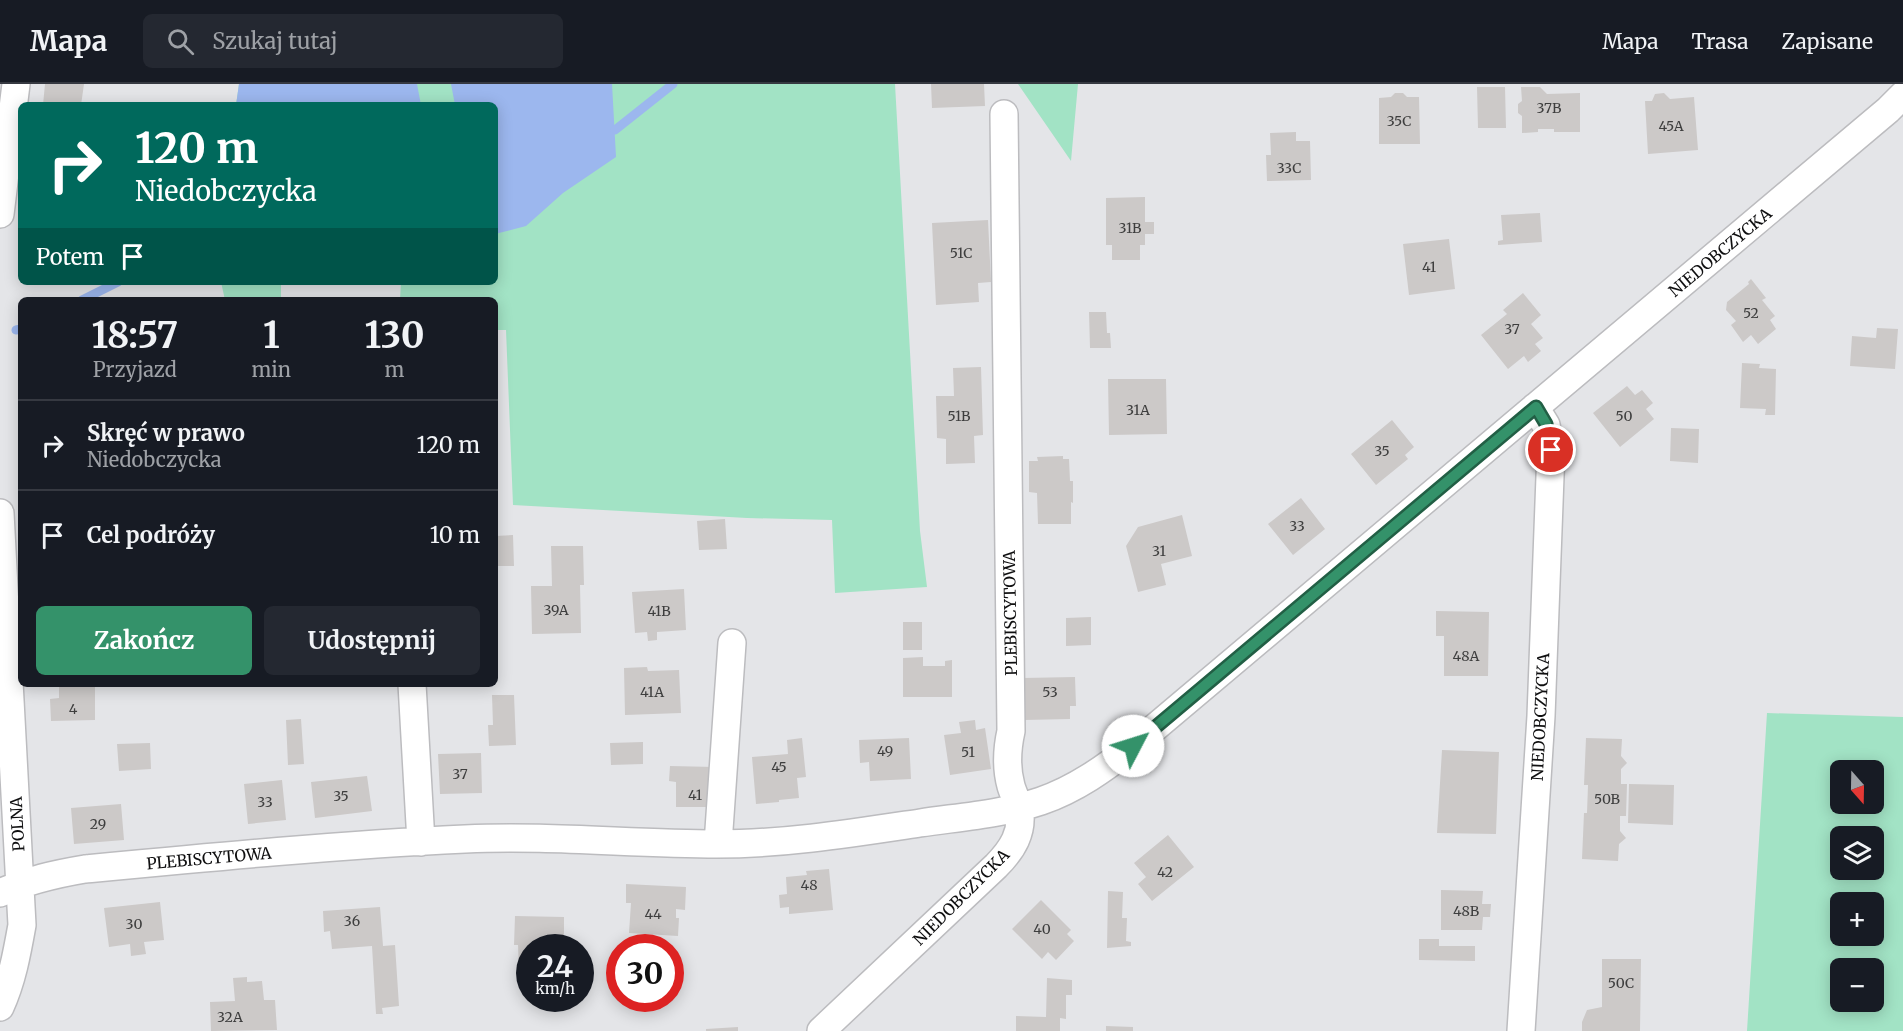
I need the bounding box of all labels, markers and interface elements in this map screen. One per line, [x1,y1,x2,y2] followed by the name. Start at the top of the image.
[143,14,563,68] search box
[30,23,107,59] text: Mapa
[164,25,197,58] icon: search
[212,27,338,55] text: Szukaj tutaj
[1602,28,1659,55] text: Mapa
[1692,28,1749,55] text: Trasa
[1782,28,1873,55] text: Zapisane
[1537,99,1561,117] house number: 37B
[1387,112,1411,130] house number: 35C
[1658,117,1684,135] house number: 45A
[135,122,258,174] text: 120 m
[36,126,114,204] icon: right
[1277,159,1301,177] house number: 33C
[135,174,317,208] text: Niedobczycka
[1664,203,1776,301] street label: NIEDOBCZYCKA
[1119,219,1141,237] house number: 31B
[116,240,149,273] icon: arrive
[36,243,104,271] text: Potem
[950,244,972,262] house number: 51C
[1422,258,1436,276] house number: 41
[1743,304,1759,322] house number: 52
[91,313,178,358] text: 18:57
[263,313,280,358] text: 1
[365,313,425,358] text: 130
[1504,320,1520,338] house number: 37
[93,357,177,382] text: Przyjazd
[251,357,291,382] text: min
[385,357,404,382] text: m
[1126,401,1150,419] house number: 31A
[947,407,971,425] house number: 51B
[1616,407,1632,425] house number: 50
[87,419,245,447] text: Skręć w prawo
[1525,424,1576,475] pin
[36,429,69,462] icon: right
[416,431,480,459] text: 120 m
[1534,433,1567,466] icon: arrive
[1374,442,1390,460] house number: 35
[87,447,222,472] text: Niedobczycka
[1289,517,1305,535] house number: 33
[36,519,69,552] icon: arrive
[87,521,215,549] text: Cel podróży
[430,521,480,549] text: 10 m
[1152,542,1166,560] house number: 31
[999,549,1021,676] street label: PLEBISCYTOWA
[543,601,569,619] house number: 39A
[647,602,671,620] house number: 41B
[36,606,252,675] button: Zakończ
[264,606,480,675] button: Udostępnij
[1453,647,1480,665] house number: 48A
[1527,652,1553,782] street label: NIEDOBCZYCKA
[640,683,664,701] house number: 41A
[1042,683,1058,701] house number: 53
[69,700,78,718] house number: 4
[1101,714,1165,778] position arrow
[877,742,893,760] house number: 49
[961,743,975,761] house number: 51
[771,758,787,776] house number: 45
[1830,760,1884,814] north arrow
[1830,760,1884,1012] map controls
[452,765,468,783] house number: 37
[688,786,702,804] house number: 41
[333,787,349,805] house number: 35
[1594,790,1620,808] house number: 50B
[257,793,273,811] house number: 33
[6,795,28,852] street label: POLNA
[90,815,106,833] house number: 29
[1830,826,1884,880] button: layers
[146,843,273,873] street label: PLEBISCYTOWA
[909,844,1014,949] street label: NIEDOBCZYCKA
[1157,863,1173,881] house number: 42
[801,876,817,894] house number: 48
[1830,892,1884,946] button: +
[1453,902,1479,920] house number: 48B
[644,905,662,923] house number: 44
[344,912,360,930] house number: 36
[126,915,142,933] house number: 30
[1033,920,1051,938] house number: 40
[606,934,684,1012] speed limit sign: 30
[537,947,573,985] text: 24
[1830,958,1884,1012] button: −
[1608,974,1634,992] house number: 50C
[535,979,575,998] text: km/h
[217,1008,243,1026] house number: 32A

